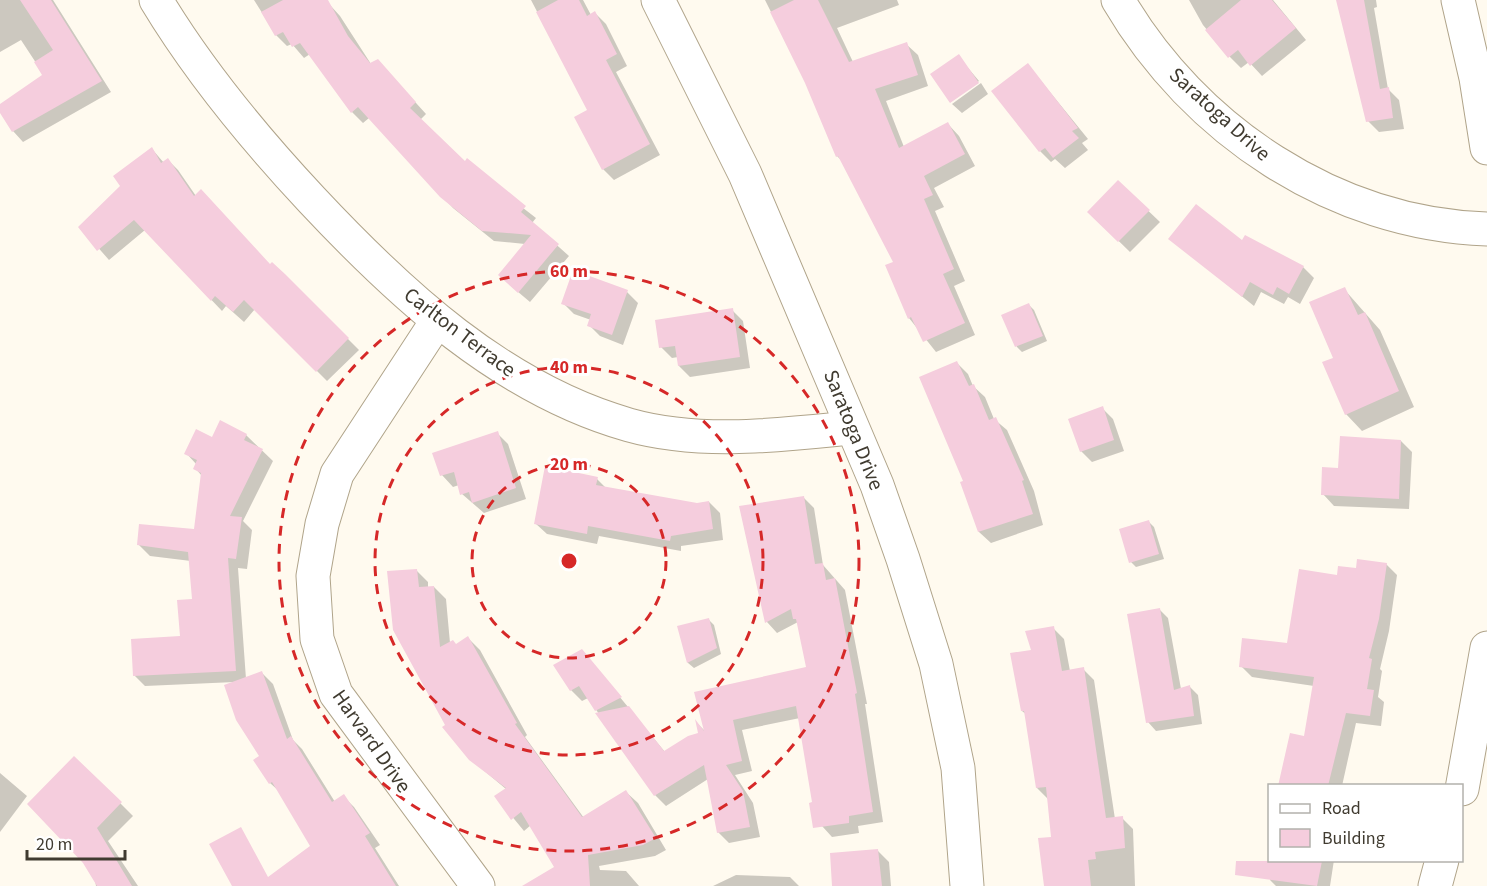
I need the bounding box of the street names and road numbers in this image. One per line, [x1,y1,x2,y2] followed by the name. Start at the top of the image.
[1163,60,1277,168] street label: Saratoga Drive
[398,280,522,384] street label: Carlton Terrace
[816,365,892,495] street label: Saratoga Drive
[325,683,419,799] street label: Harvard Drive

